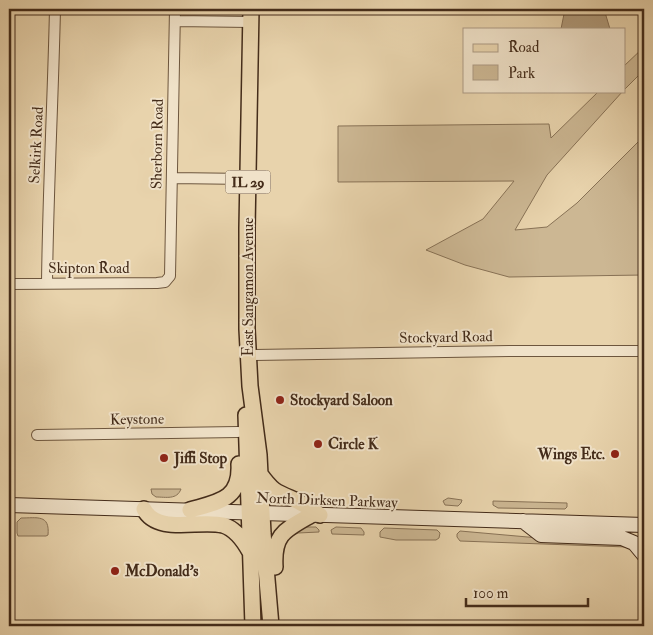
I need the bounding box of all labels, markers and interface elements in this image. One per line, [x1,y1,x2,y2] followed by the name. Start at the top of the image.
[463,28,626,92] legend
[508,38,540,57] text: Road
[508,64,535,83] text: Park
[147,98,168,189] street label: Sherborn Road
[25,106,48,184] street label: Selkirk Road
[226,170,270,193] road number: IL 29
[239,217,258,357] street label: East Sangamon Avenue
[48,259,130,279] street label: Skipton Road
[399,327,494,348] street label: Stockyard Road
[290,391,393,411] place label: Stockyard Saloon
[274,394,286,406] marker: Stockyard Saloon
[110,410,164,429] street label: Keystone
[328,435,379,454] place label: Circle K
[312,438,324,450] marker: Circle K
[537,445,605,465] place label: Wings Etc.
[609,448,621,460] marker: Wings Etc.
[173,449,228,469] place label: Jiffi Stop
[158,452,170,464] marker: Jiffi Stop
[256,489,399,512] street label: North Dirksen Parkway
[124,562,198,581] place label: McDonald's
[109,565,121,577] marker: McDonald's
[466,575,588,607] scale bar
[473,584,509,603] text: 100 m

